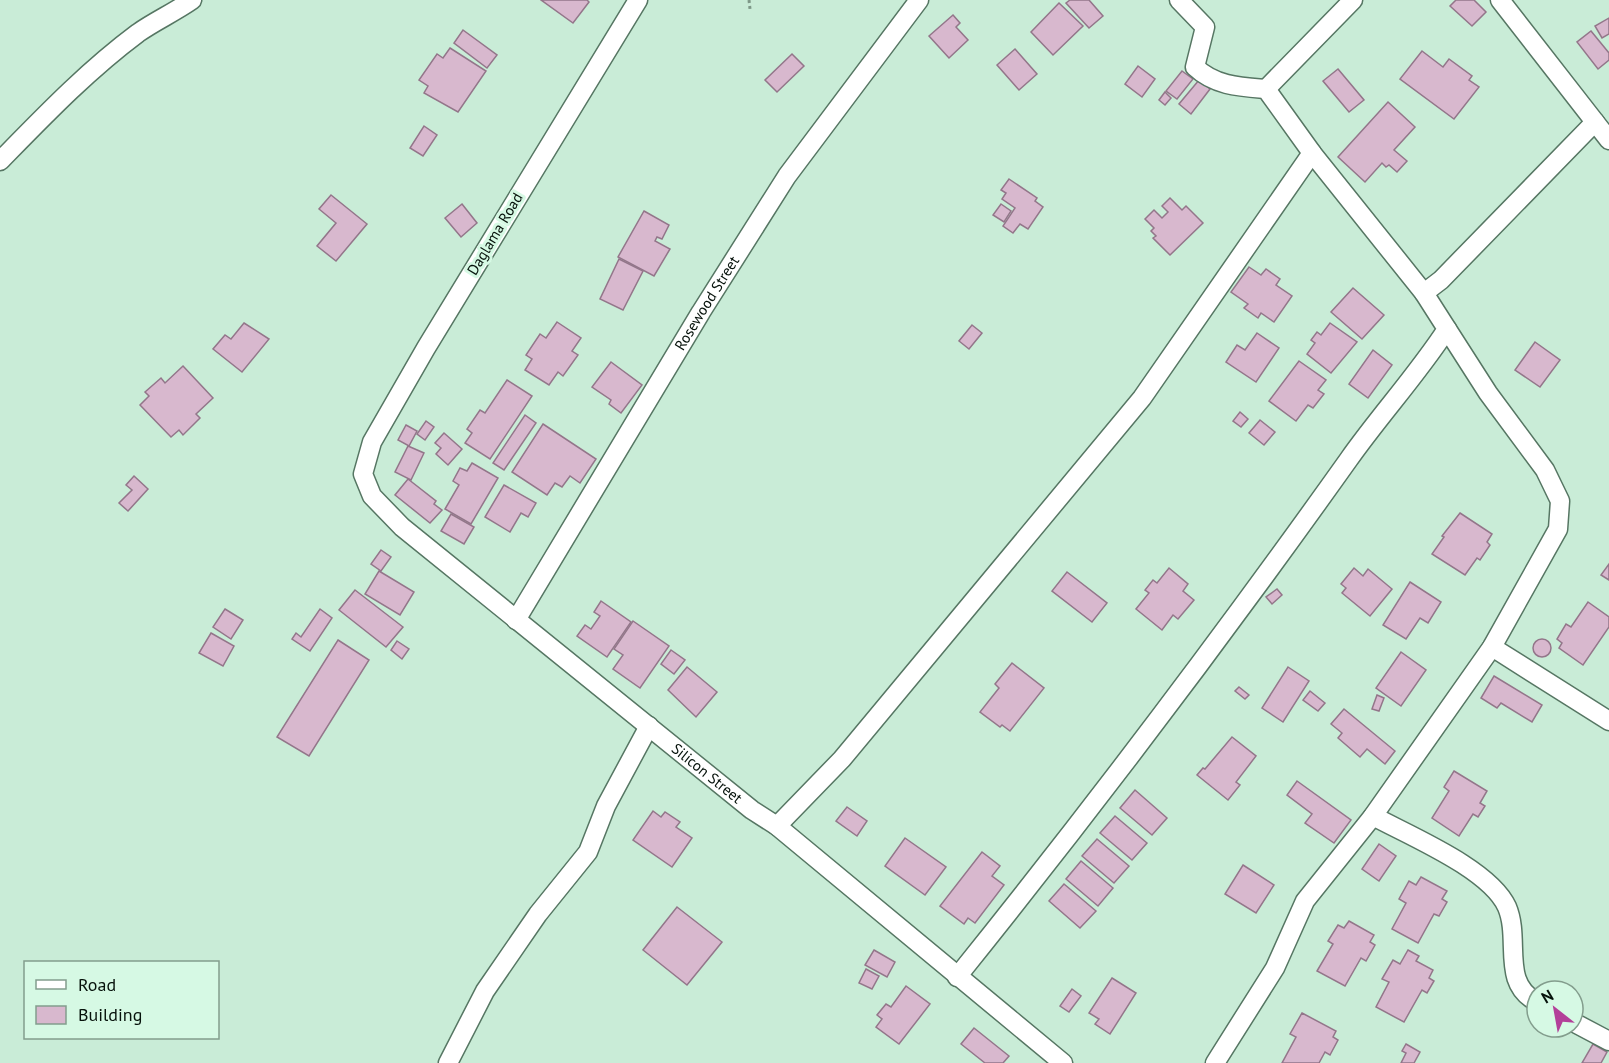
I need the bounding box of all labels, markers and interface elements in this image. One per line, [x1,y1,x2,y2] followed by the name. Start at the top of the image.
[463,189,527,278] street label: Daglama Road
[670,252,743,354] street label: Rosewood Street
[668,739,746,807] street label: Silicon Street
[24,961,219,1039] legend
[78,973,116,996] text: Road
[1525,979,1585,1039] north arrow
[1538,985,1557,1007] text: N
[78,1003,142,1026] text: Building

